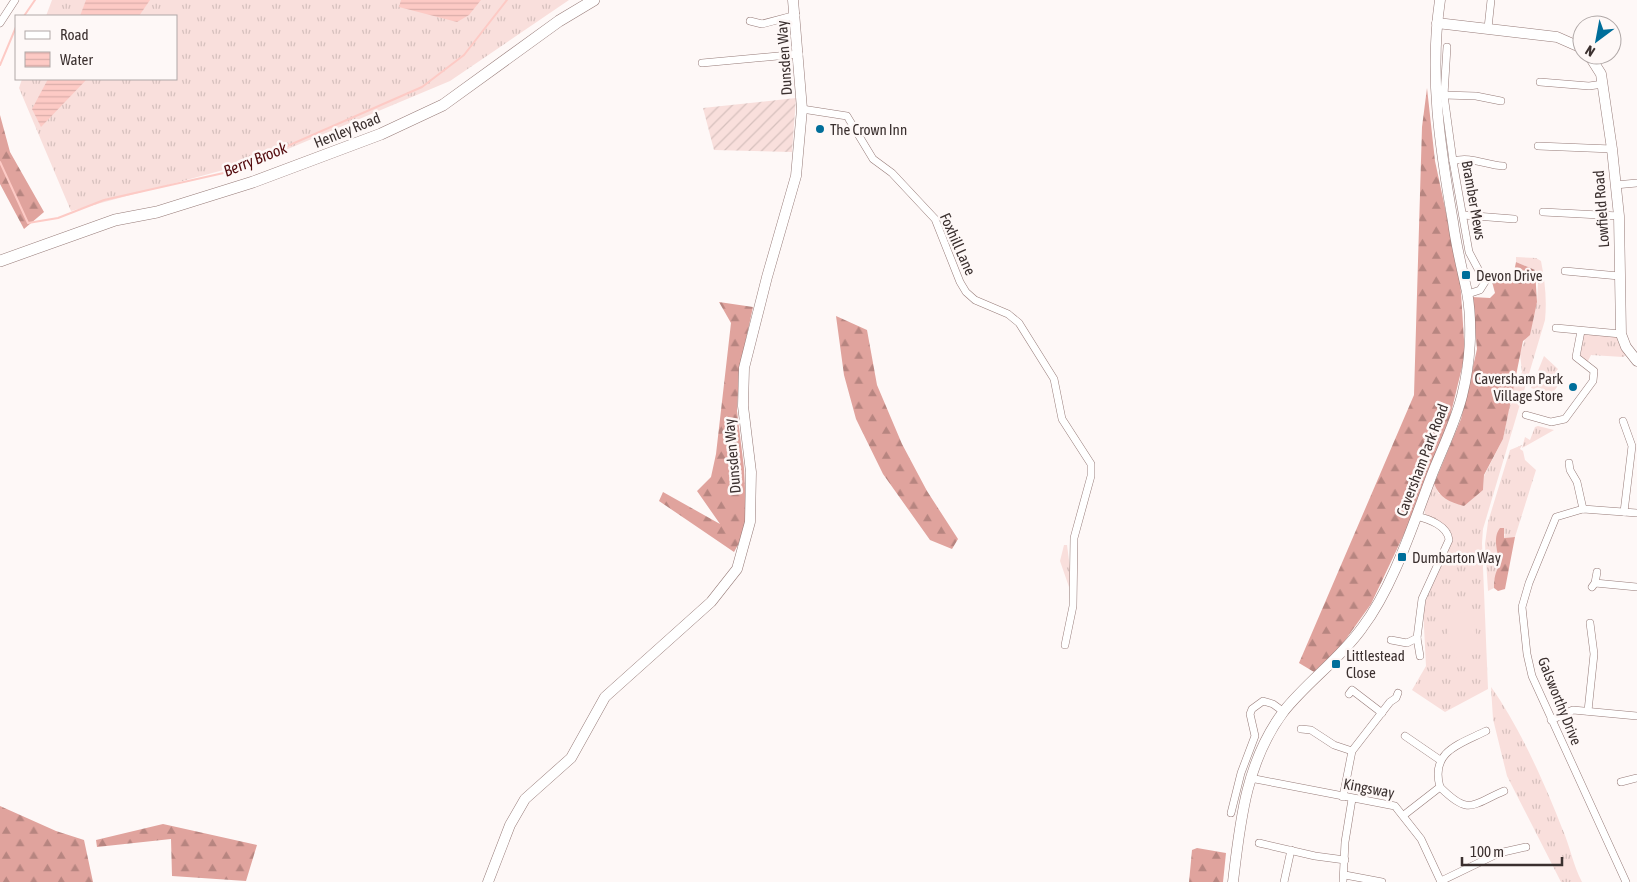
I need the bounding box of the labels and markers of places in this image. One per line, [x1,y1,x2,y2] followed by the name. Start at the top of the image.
[830,121,907,138] place label: The Crown Inn
[814,123,826,135] marker: The Crown Inn
[1476,267,1543,284] place label: Devon Drive
[1460,269,1472,281] marker: Devon Drive
[1475,370,1563,404] place label: Caversham Park Village Store
[1567,381,1579,393] marker: Caversham Park Village Store
[1412,549,1501,566] place label: Dumbarton Way
[1396,551,1408,563] marker: Dumbarton Way
[1346,647,1405,681] place label: Littlestead Close
[1330,658,1342,670] marker: Littlestead Close

